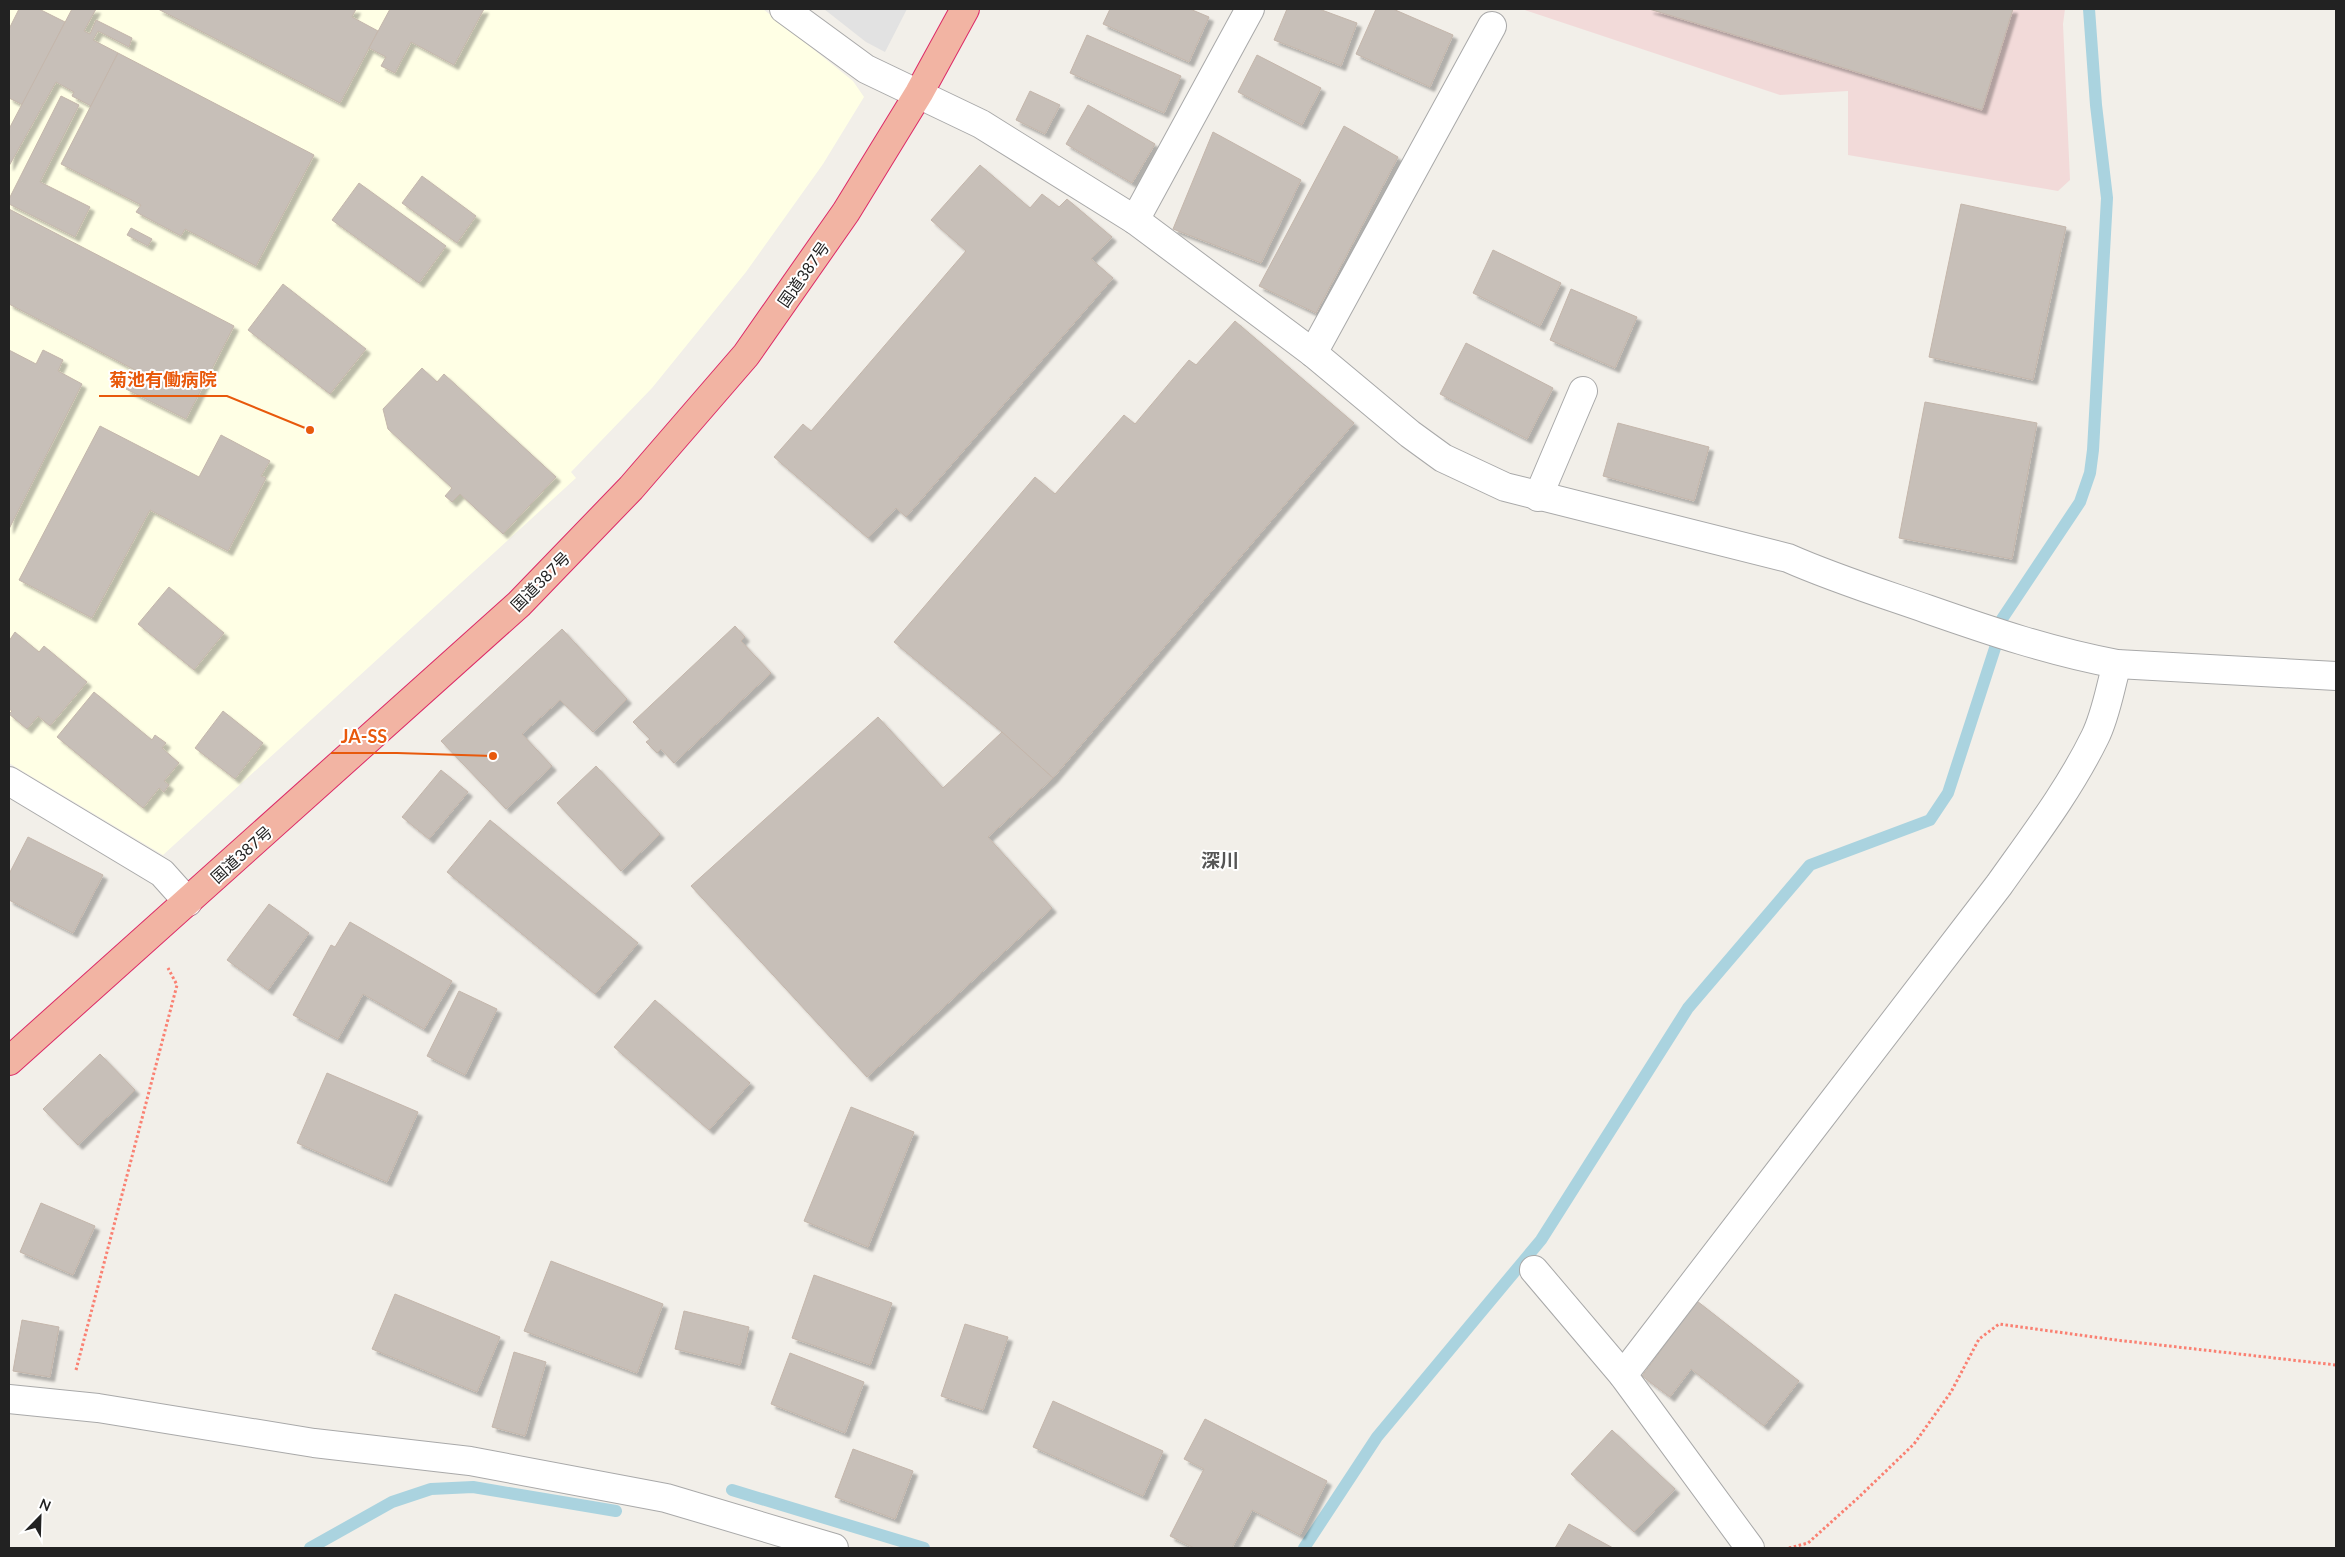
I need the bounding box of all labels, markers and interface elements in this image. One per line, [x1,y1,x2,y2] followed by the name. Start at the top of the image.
[773,237,833,311] street label: 国道387号
[99,363,227,396] callout: 菊池有働病院
[109,368,217,390] text: 菊池有働病院
[506,547,574,615] street label: 国道387号
[331,720,397,753] callout: JA-SS
[341,725,387,747] text: JA-SS
[206,822,276,886] street label: 国道387号
[1201,848,1239,871] district label: 深川
[15,1492,65,1542] north arrow
[37,1495,54,1515] text: N

